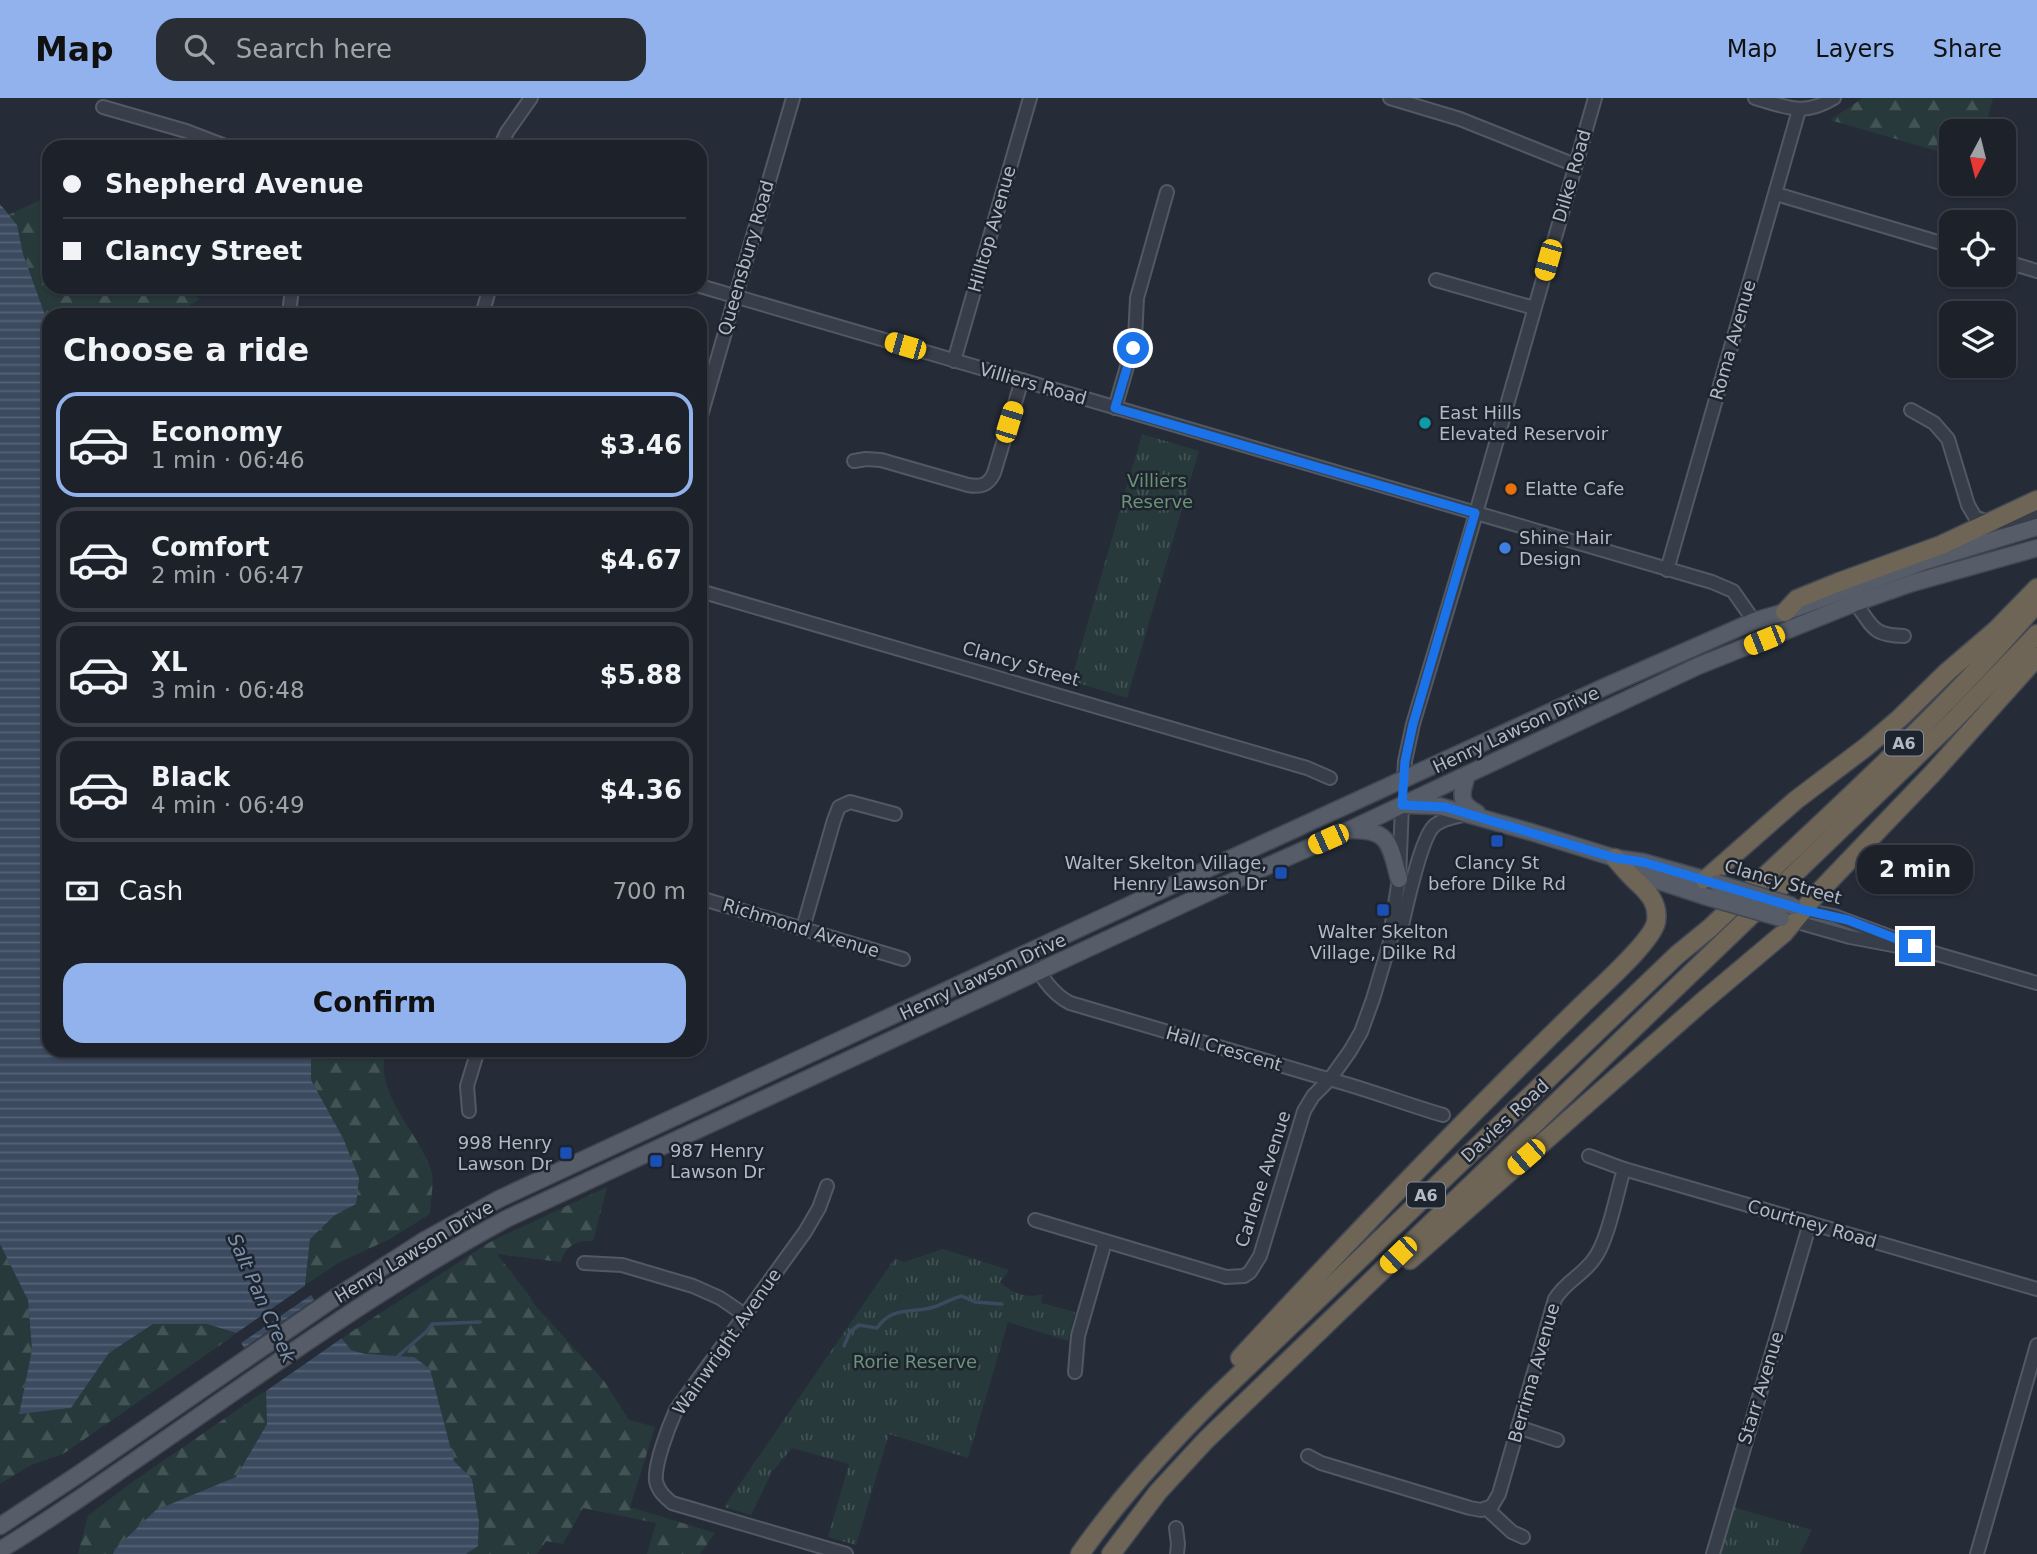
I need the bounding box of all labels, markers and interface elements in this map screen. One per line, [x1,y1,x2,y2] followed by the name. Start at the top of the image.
[156,18,646,81] search box
[35,30,114,69] text: Map
[180,30,218,68] icon: search
[236,34,392,64] text: Search here
[1727,35,1777,63] text: Map
[1815,35,1895,63] text: Layers
[1933,35,2002,63] text: Share
[1939,119,2016,196] north arrow
[1939,119,2016,378] map controls
[1548,127,1595,225] street label: Dilke Road
[963,163,1020,295] street label: Hilltop Avenue
[105,169,364,199] text: Shepherd Avenue
[713,178,778,338] street label: Queensbury Road
[1939,210,2016,287] button: locate
[105,236,302,266] text: Clancy Street
[1533,237,1564,283] car
[1705,277,1760,402] street label: Roma Avenue
[1939,301,2016,378] button: layers
[882,330,929,362] car
[63,331,309,369] text: Choose a ride
[1117,332,1149,364] route start
[977,358,1089,409] street label: Villiers Road
[993,399,1026,445] car
[1439,402,1609,444] place label: East Hills Elevated Reservoir
[67,413,130,476] icon: car
[1417,415,1433,431] marker: East Hills Elevated Reservoir
[151,417,282,447] text: Economy
[600,430,682,460] text: $3.46
[151,447,305,473] text: 1 min · 06:46
[1121,470,1193,512] park label: Villiers Reserve
[1525,478,1624,499] place label: Elatte Cafe
[1503,481,1519,497] marker: Elatte Cafe
[1519,527,1613,569] place label: Shine Hair Design
[67,528,130,591] icon: car
[151,532,269,562] text: Comfort
[1497,540,1513,556] marker: Shine Hair Design
[600,545,682,575] text: $4.67
[151,562,305,588] text: 2 min · 06:47
[1741,622,1788,658] car
[960,637,1082,690] street label: Clancy Street
[67,643,130,706] icon: car
[151,647,188,677] text: XL
[600,660,682,690] text: $5.88
[151,677,305,703] text: 3 min · 06:48
[1429,682,1602,777] street label: Henry Lawson Drive
[1885,730,1923,756] road number: A6
[67,758,130,821] icon: car
[151,762,230,792] text: Black
[600,775,682,805] text: $4.36
[151,792,305,818] text: 4 min · 06:49
[1305,821,1352,857] car
[1489,833,1505,849] marker: Clancy St before Dilke Rd
[1857,844,1973,894] callout: 2 min
[1064,852,1268,894] place label: Walter Skelton Village, Henry Lawson Dr
[1428,852,1566,894] place label: Clancy St before Dilke Rd
[1722,855,1844,908] street label: Clancy Street
[1879,856,1951,882] text: 2 min
[1273,865,1289,881] marker: Walter Skelton Village, Henry Lawson Dr
[63,872,101,910] icon: cash
[119,876,183,906] text: Cash
[612,878,686,904] text: 700 m
[720,894,882,961] street label: Richmond Avenue
[1375,902,1391,918] marker: Walter Skelton Village, Dilke Rd
[1310,921,1456,963] place label: Walter Skelton Village, Dilke Rd
[896,929,1069,1024] street label: Henry Lawson Drive
[1899,930,1931,962] route end
[63,963,686,1043] button: Confirm
[1164,1022,1285,1075] street label: Hall Crescent
[1457,1075,1553,1166] street label: Davies Road
[1231,1108,1294,1250] street label: Carlene Avenue
[457,1132,553,1174] place label: 998 Henry Lawson Dr
[1504,1135,1549,1179] car
[670,1140,765,1182] place label: 987 Henry Lawson Dr
[558,1145,574,1161] marker: 998 Henry Lawson Dr
[648,1153,664,1169] marker: 987 Henry Lawson Dr
[1407,1182,1445,1208] road number: A6
[1745,1195,1879,1252] street label: Courtney Road
[331,1196,497,1307] street label: Henry Lawson Drive
[224,1230,301,1367] water label: Salt Pan Creek
[1376,1233,1421,1277] car
[668,1265,785,1419] street label: Wainwright Avenue
[1504,1301,1563,1445] street label: Berrima Avenue
[1733,1329,1788,1447] street label: Starr Avenue
[853,1351,977,1372] park label: Rorie Reserve

